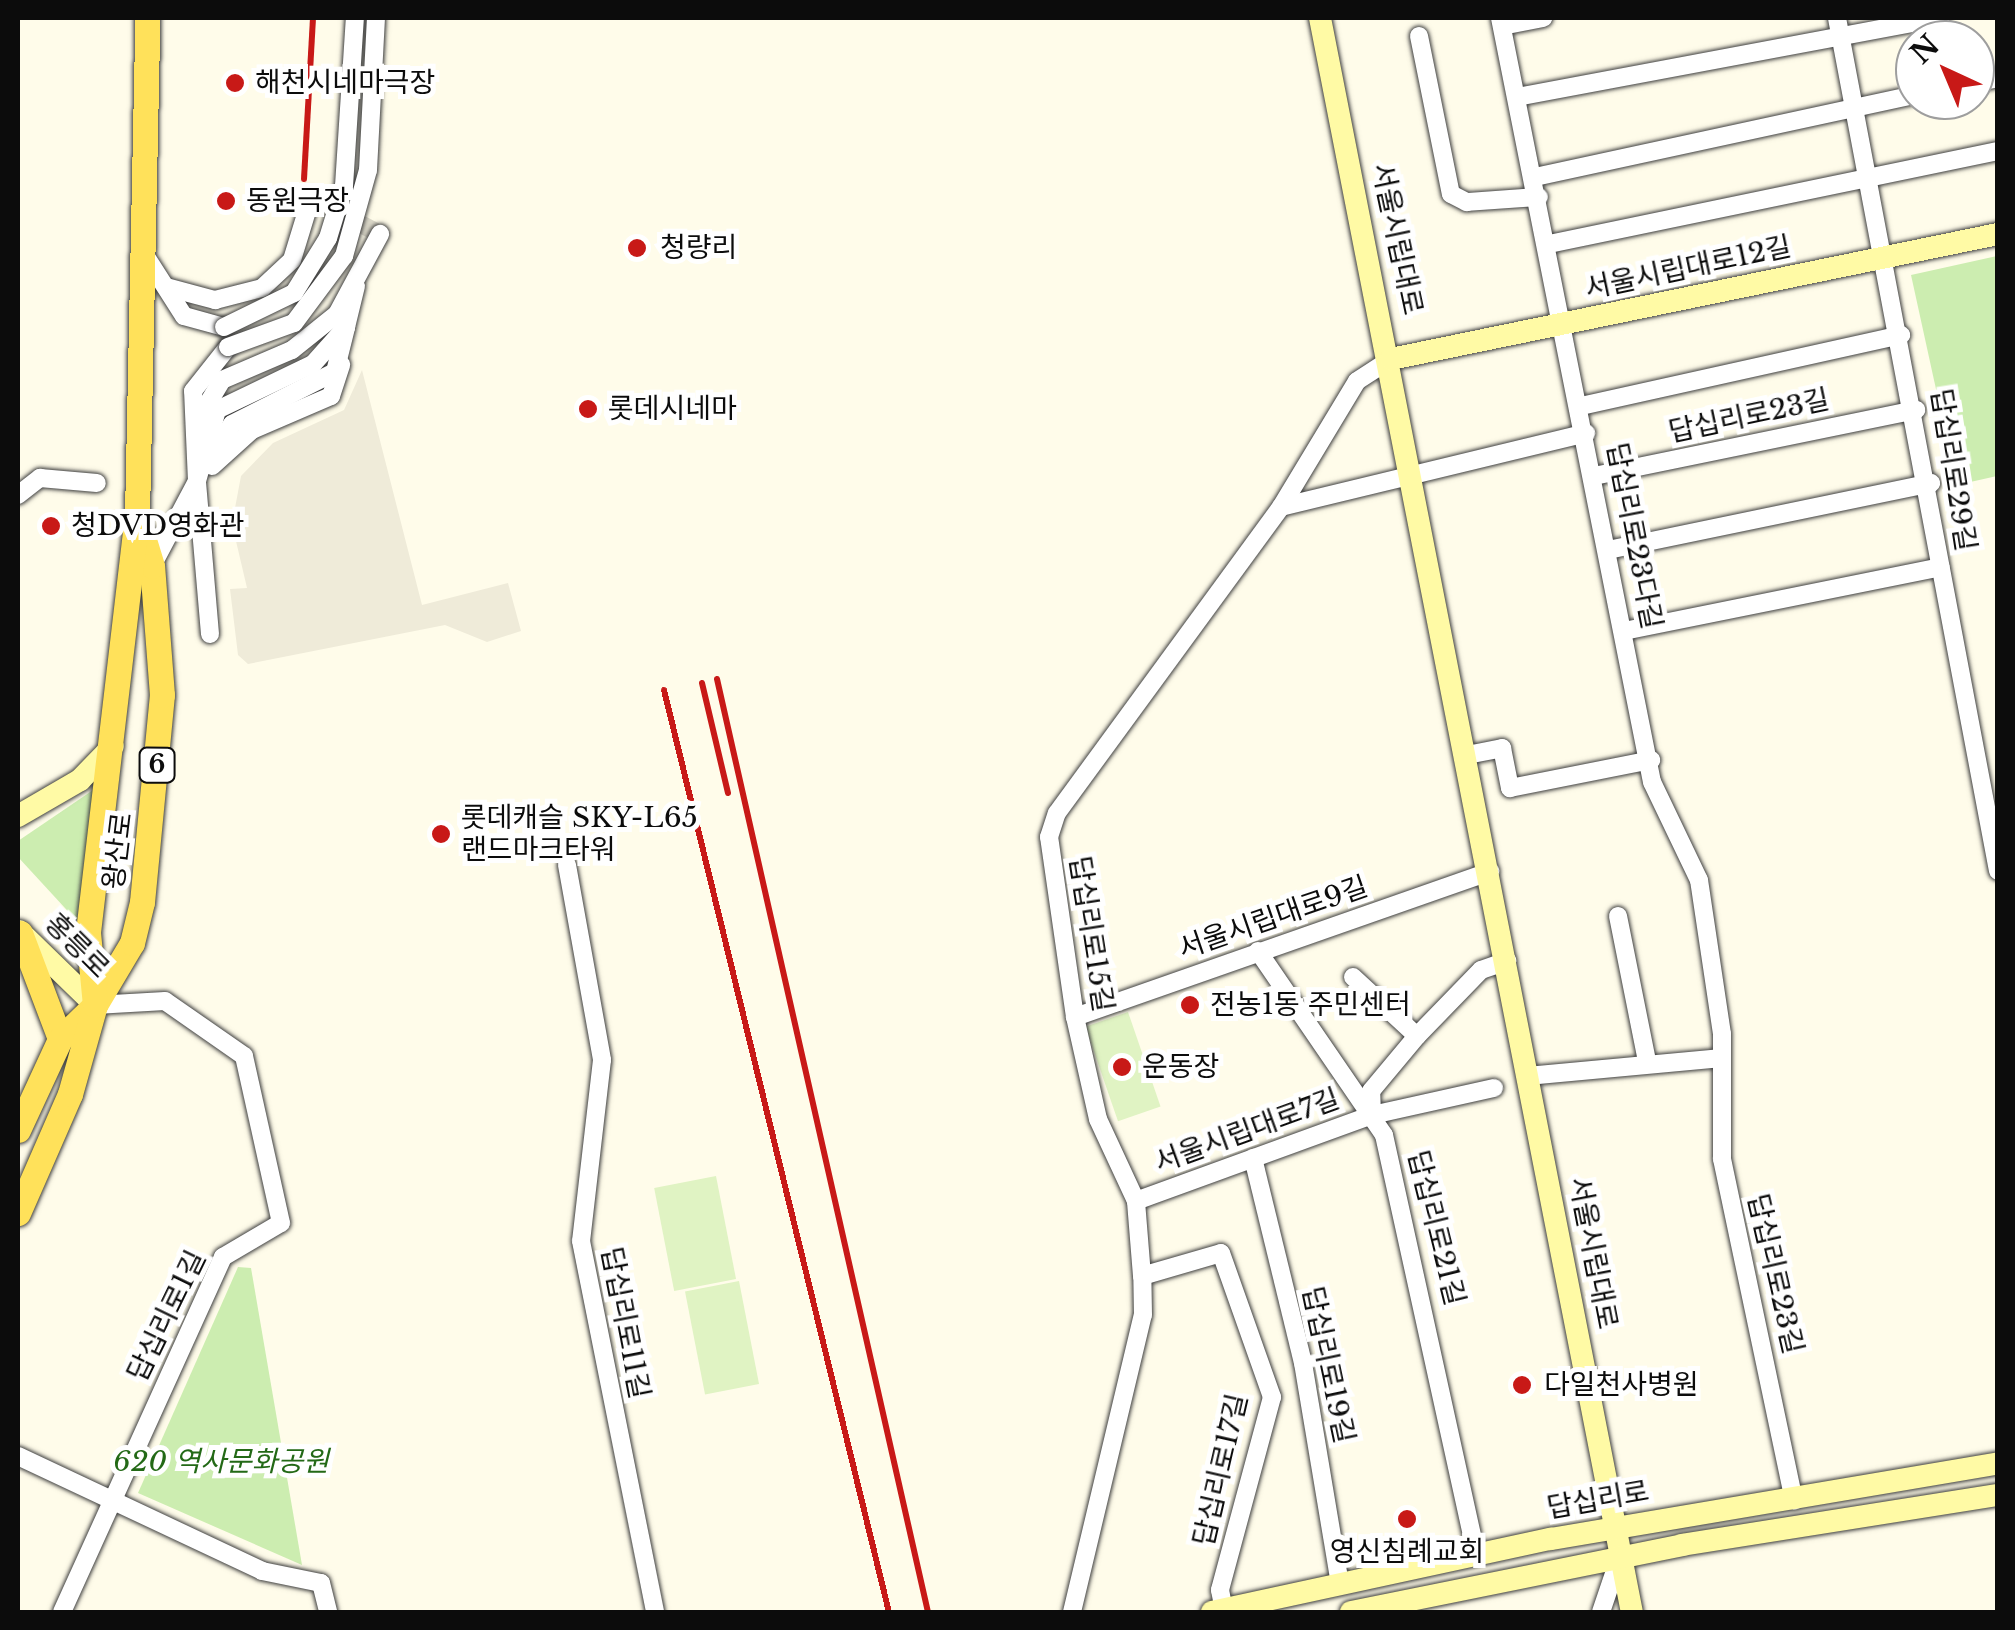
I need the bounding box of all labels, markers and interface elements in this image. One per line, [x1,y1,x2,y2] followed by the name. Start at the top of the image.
[1895,20,1995,120] north arrow
[1904,28,1947,71] text: N
[255,66,435,100] place label: 해천시네마극장
[224,72,246,94] marker: 해천시네마극장
[1364,160,1430,318] street label: 서울시립대로
[246,184,349,218] place label: 동원극장
[215,190,237,212] marker: 동원극장
[1582,230,1794,306] street label: 서울시립대로12길
[660,231,737,265] place label: 청량리
[624,235,650,261] marker: 청량리
[1666,383,1832,449] street label: 답십리로23길
[1924,386,1982,554] street label: 답십리로29길
[608,392,737,426] place label: 롯데시네마
[577,398,599,420] marker: 롯데시네마
[1599,440,1669,632] street label: 답십리로23다길
[71,509,245,543] place label: 청DVD영화관
[40,515,62,537] marker: 청DVD영화관
[137,745,177,785] road number: 6
[461,801,698,867] place label: 롯데캐슬 SKY-L65 랜드마크타워
[97,811,139,891] street label: 왕산로
[430,823,452,845] marker: 롯데캐슬 SKY-L65 랜드마크타워
[1062,854,1120,1014] street label: 답십리로15길
[1174,870,1372,966] street label: 서울시립대로9길
[38,907,116,985] street label: 홍릉로
[1210,988,1411,1022] place label: 전농1동 주민센터
[1179,994,1201,1016] marker: 전농1동 주민센터
[1142,1050,1219,1084] place label: 운동장
[1111,1056,1133,1078] marker: 운동장
[1150,1082,1344,1180] street label: 서울시립대로7길
[1401,1147,1471,1309] street label: 답십리로21길
[1562,1174,1624,1332] street label: 서울시립대로
[1740,1191,1810,1357] street label: 답십리로23길
[594,1244,656,1402] street label: 답십리로11길
[121,1245,213,1387] street label: 답십리로1길
[1295,1284,1361,1446] street label: 답십리로19길
[1544,1368,1699,1402] place label: 다일천사병원
[1509,1372,1535,1398] marker: 다일천사병원
[1187,1391,1255,1549] street label: 답십리로17길
[113,1445,329,1479] park label: 620 역사문화공원
[1544,1475,1652,1525] street label: 답십리로
[1396,1508,1418,1530] marker: 영신침례교회
[1330,1535,1484,1569] place label: 영신침례교회

